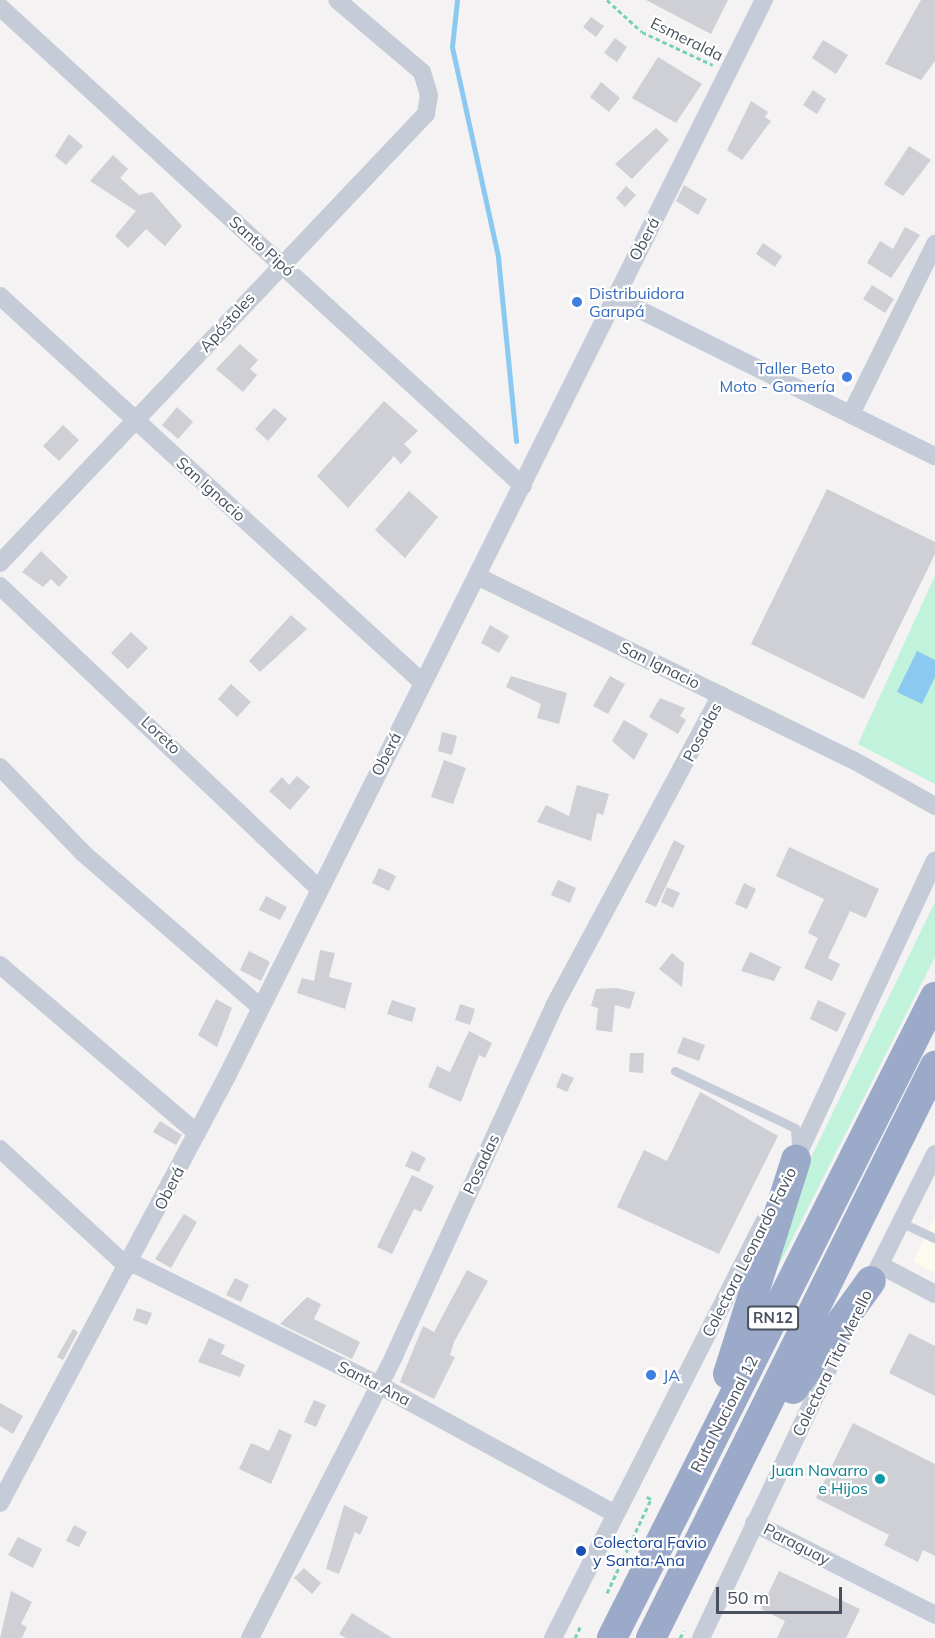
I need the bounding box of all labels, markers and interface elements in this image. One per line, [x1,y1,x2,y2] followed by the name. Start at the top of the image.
[648,13,726,65] street label: Esmeralda
[226,212,298,280] street label: Santo Pipó
[625,214,663,264] street label: Oberá
[589,283,685,321] place label: Distribuidora Garupá
[195,288,259,356] street label: Apóstoles
[570,295,584,309] marker: Distribuidora Garupá
[720,358,835,396] place label: Taller Beto Moto - Gomería
[840,370,854,384] marker: Taller Beto Moto - Gomería
[172,453,250,525] street label: San Ignacio
[617,637,703,693] street label: San Ignacio
[679,699,725,765] street label: Posadas
[137,712,185,758] street label: Loreto
[367,729,405,779] street label: Oberá
[459,1131,503,1197] street label: Posadas
[150,1163,188,1213] street label: Oberá
[698,1164,800,1340] street label: Colectora Leonardo Favio
[788,1287,876,1439] street label: Colectora Tita Merello
[746,1306,800,1330] road number: RN12
[686,1353,762,1475] street label: Ruta Nacional 12
[334,1357,414,1409] street label: Santa Ana
[663,1365,680,1385] place label: JA
[644,1368,658,1382] marker: JA
[770,1460,868,1498] place label: Juan Navarro e Hijos
[873,1472,887,1486] marker: Juan Navarro e Hijos
[761,1519,833,1569] street label: Paraguay
[593,1532,707,1570] place label: Colectora Favio y Santa Ana
[574,1544,588,1558] marker: Colectora Favio y Santa Ana
[719,1575,845,1613] scale bar
[727,1586,769,1609] text: 50 m

